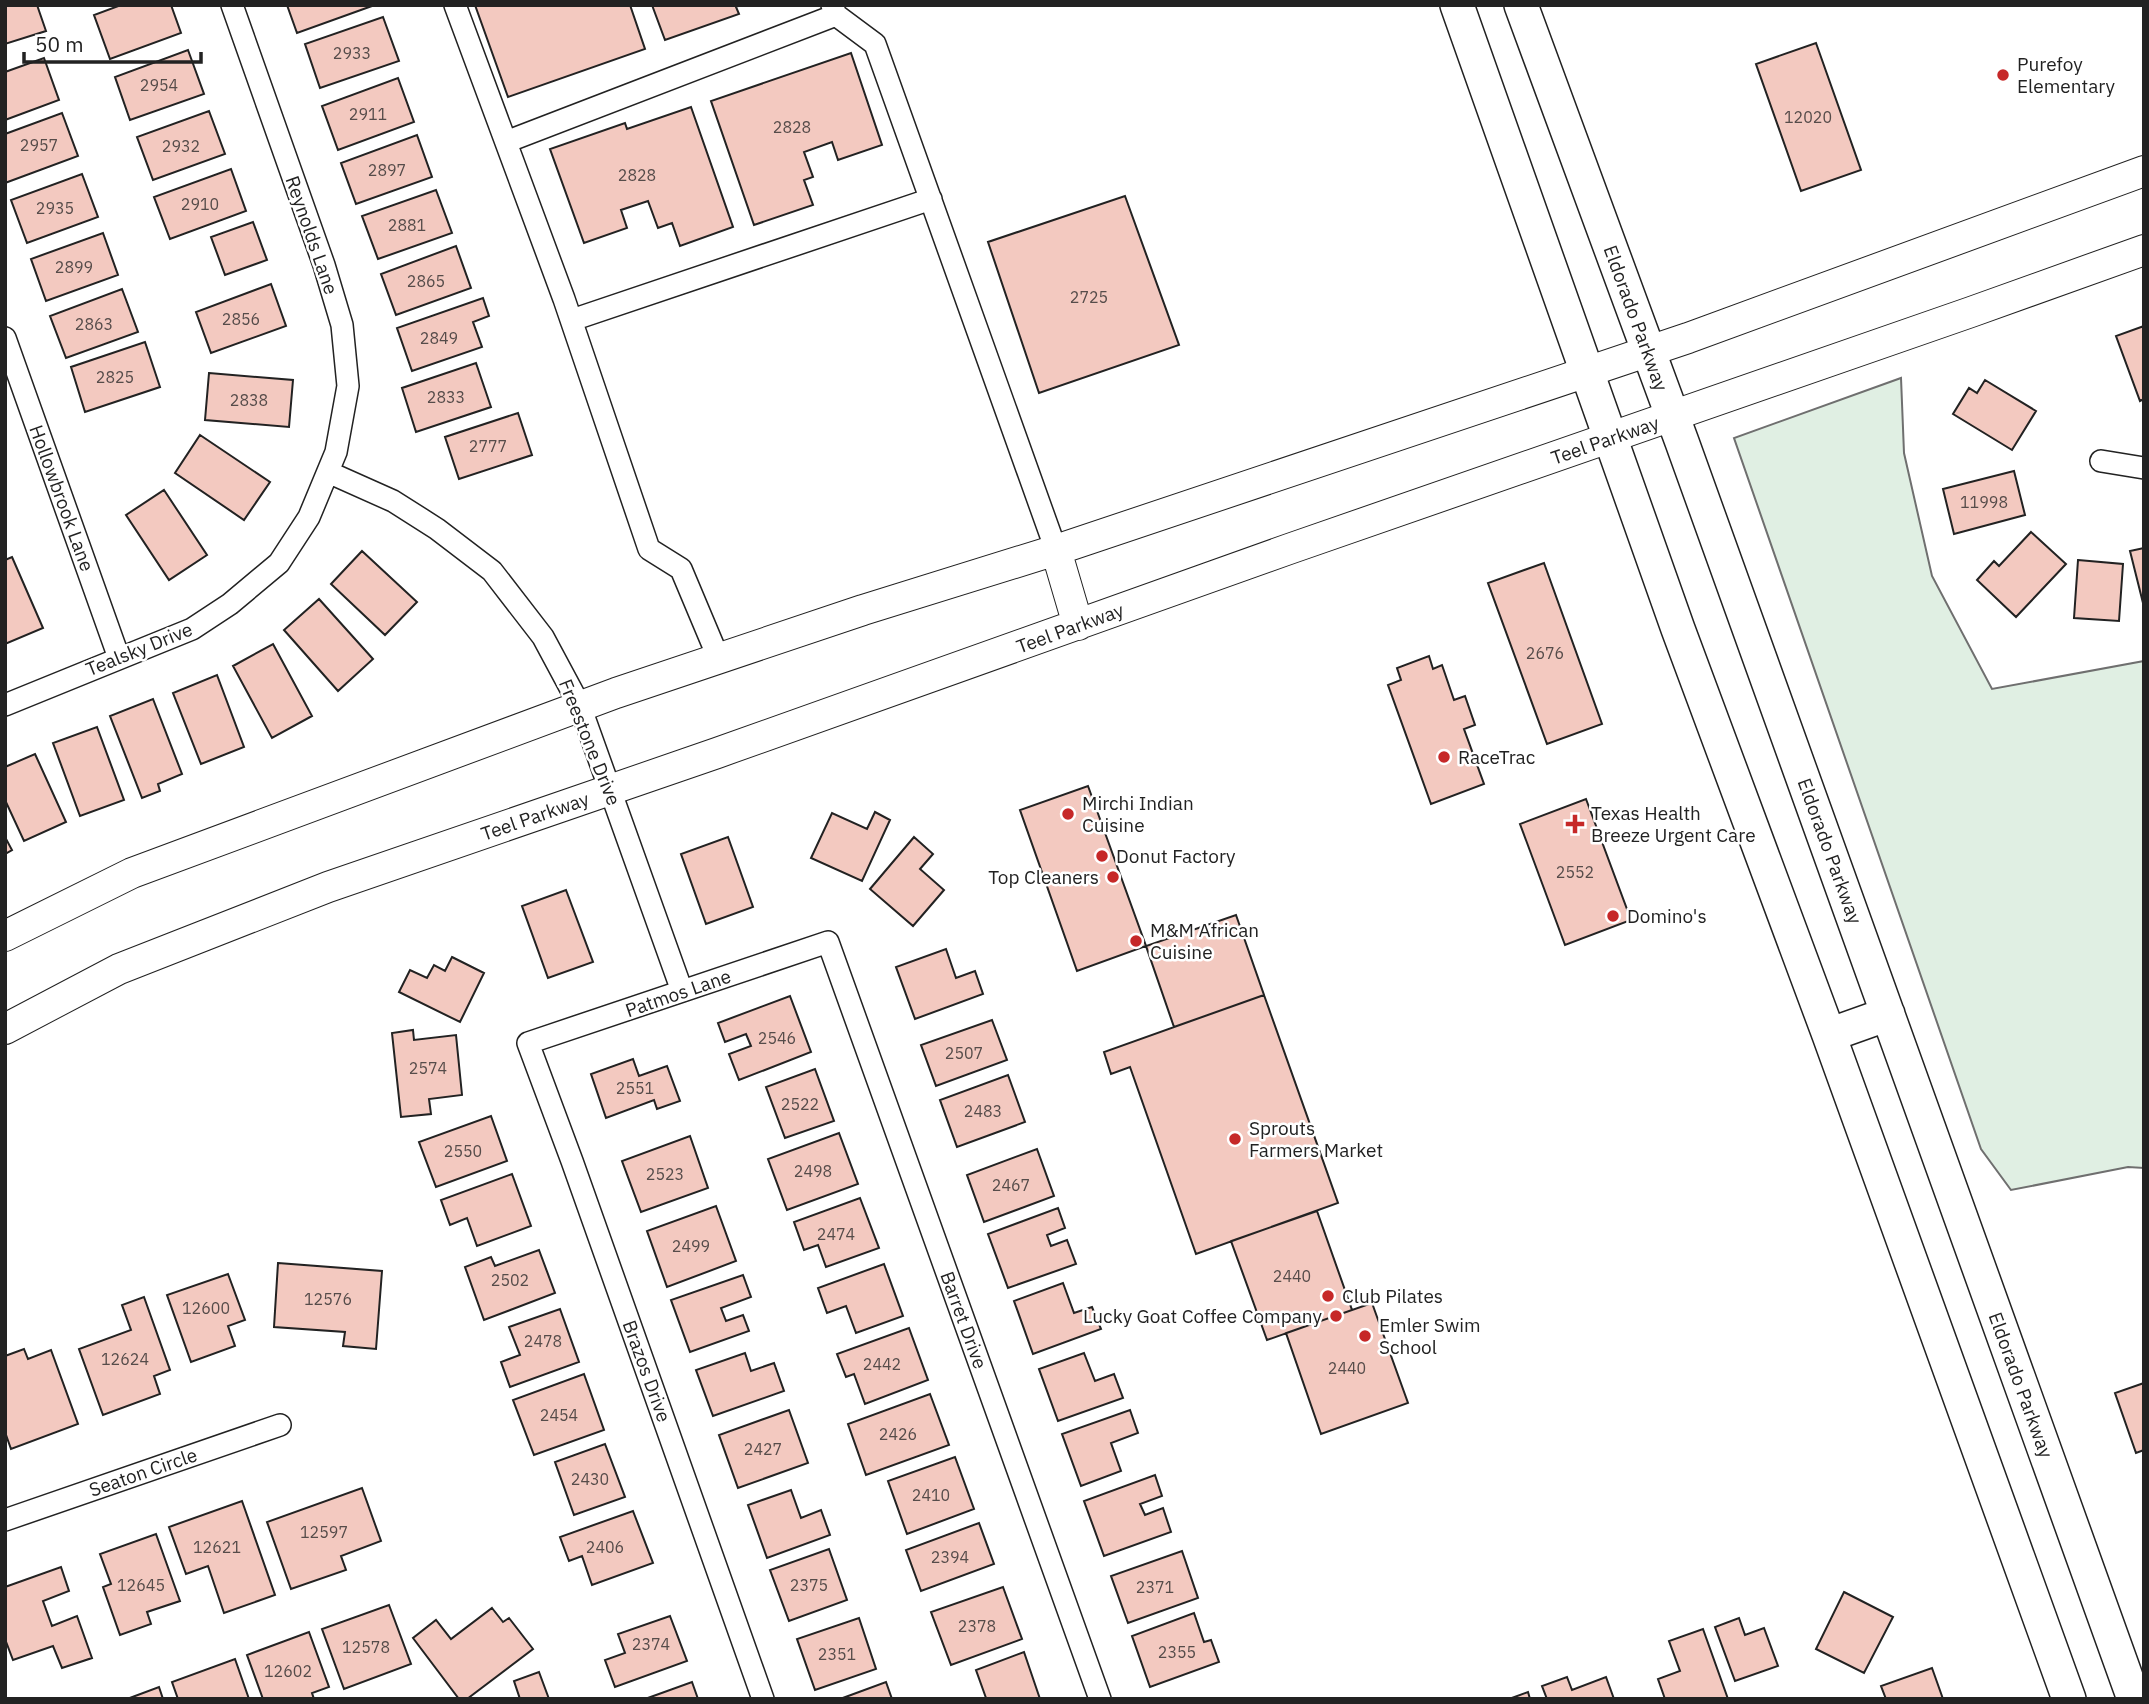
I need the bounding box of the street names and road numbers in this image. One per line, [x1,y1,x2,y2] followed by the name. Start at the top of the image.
[280,173,344,297] street label: Reynolds Lane
[1598,242,1674,395] street label: Eldorado Parkway
[1548,410,1663,470] street label: Teel Parkway
[24,422,100,574] street label: Hollowbrook Lane
[1013,597,1127,659] street label: Teel Parkway
[82,617,196,681] street label: Tealsky Drive
[554,675,626,809] street label: Freestone Drive
[1792,775,1868,928] street label: Eldorado Parkway
[478,786,593,846] street label: Teel Parkway
[622,964,734,1022] street label: Patmos Lane
[935,1268,993,1372] street label: Barret Drive
[1983,1309,2059,1462] street label: Eldorado Parkway
[618,1317,676,1425] street label: Brazos Drive
[86,1442,200,1502] street label: Seaton Circle

